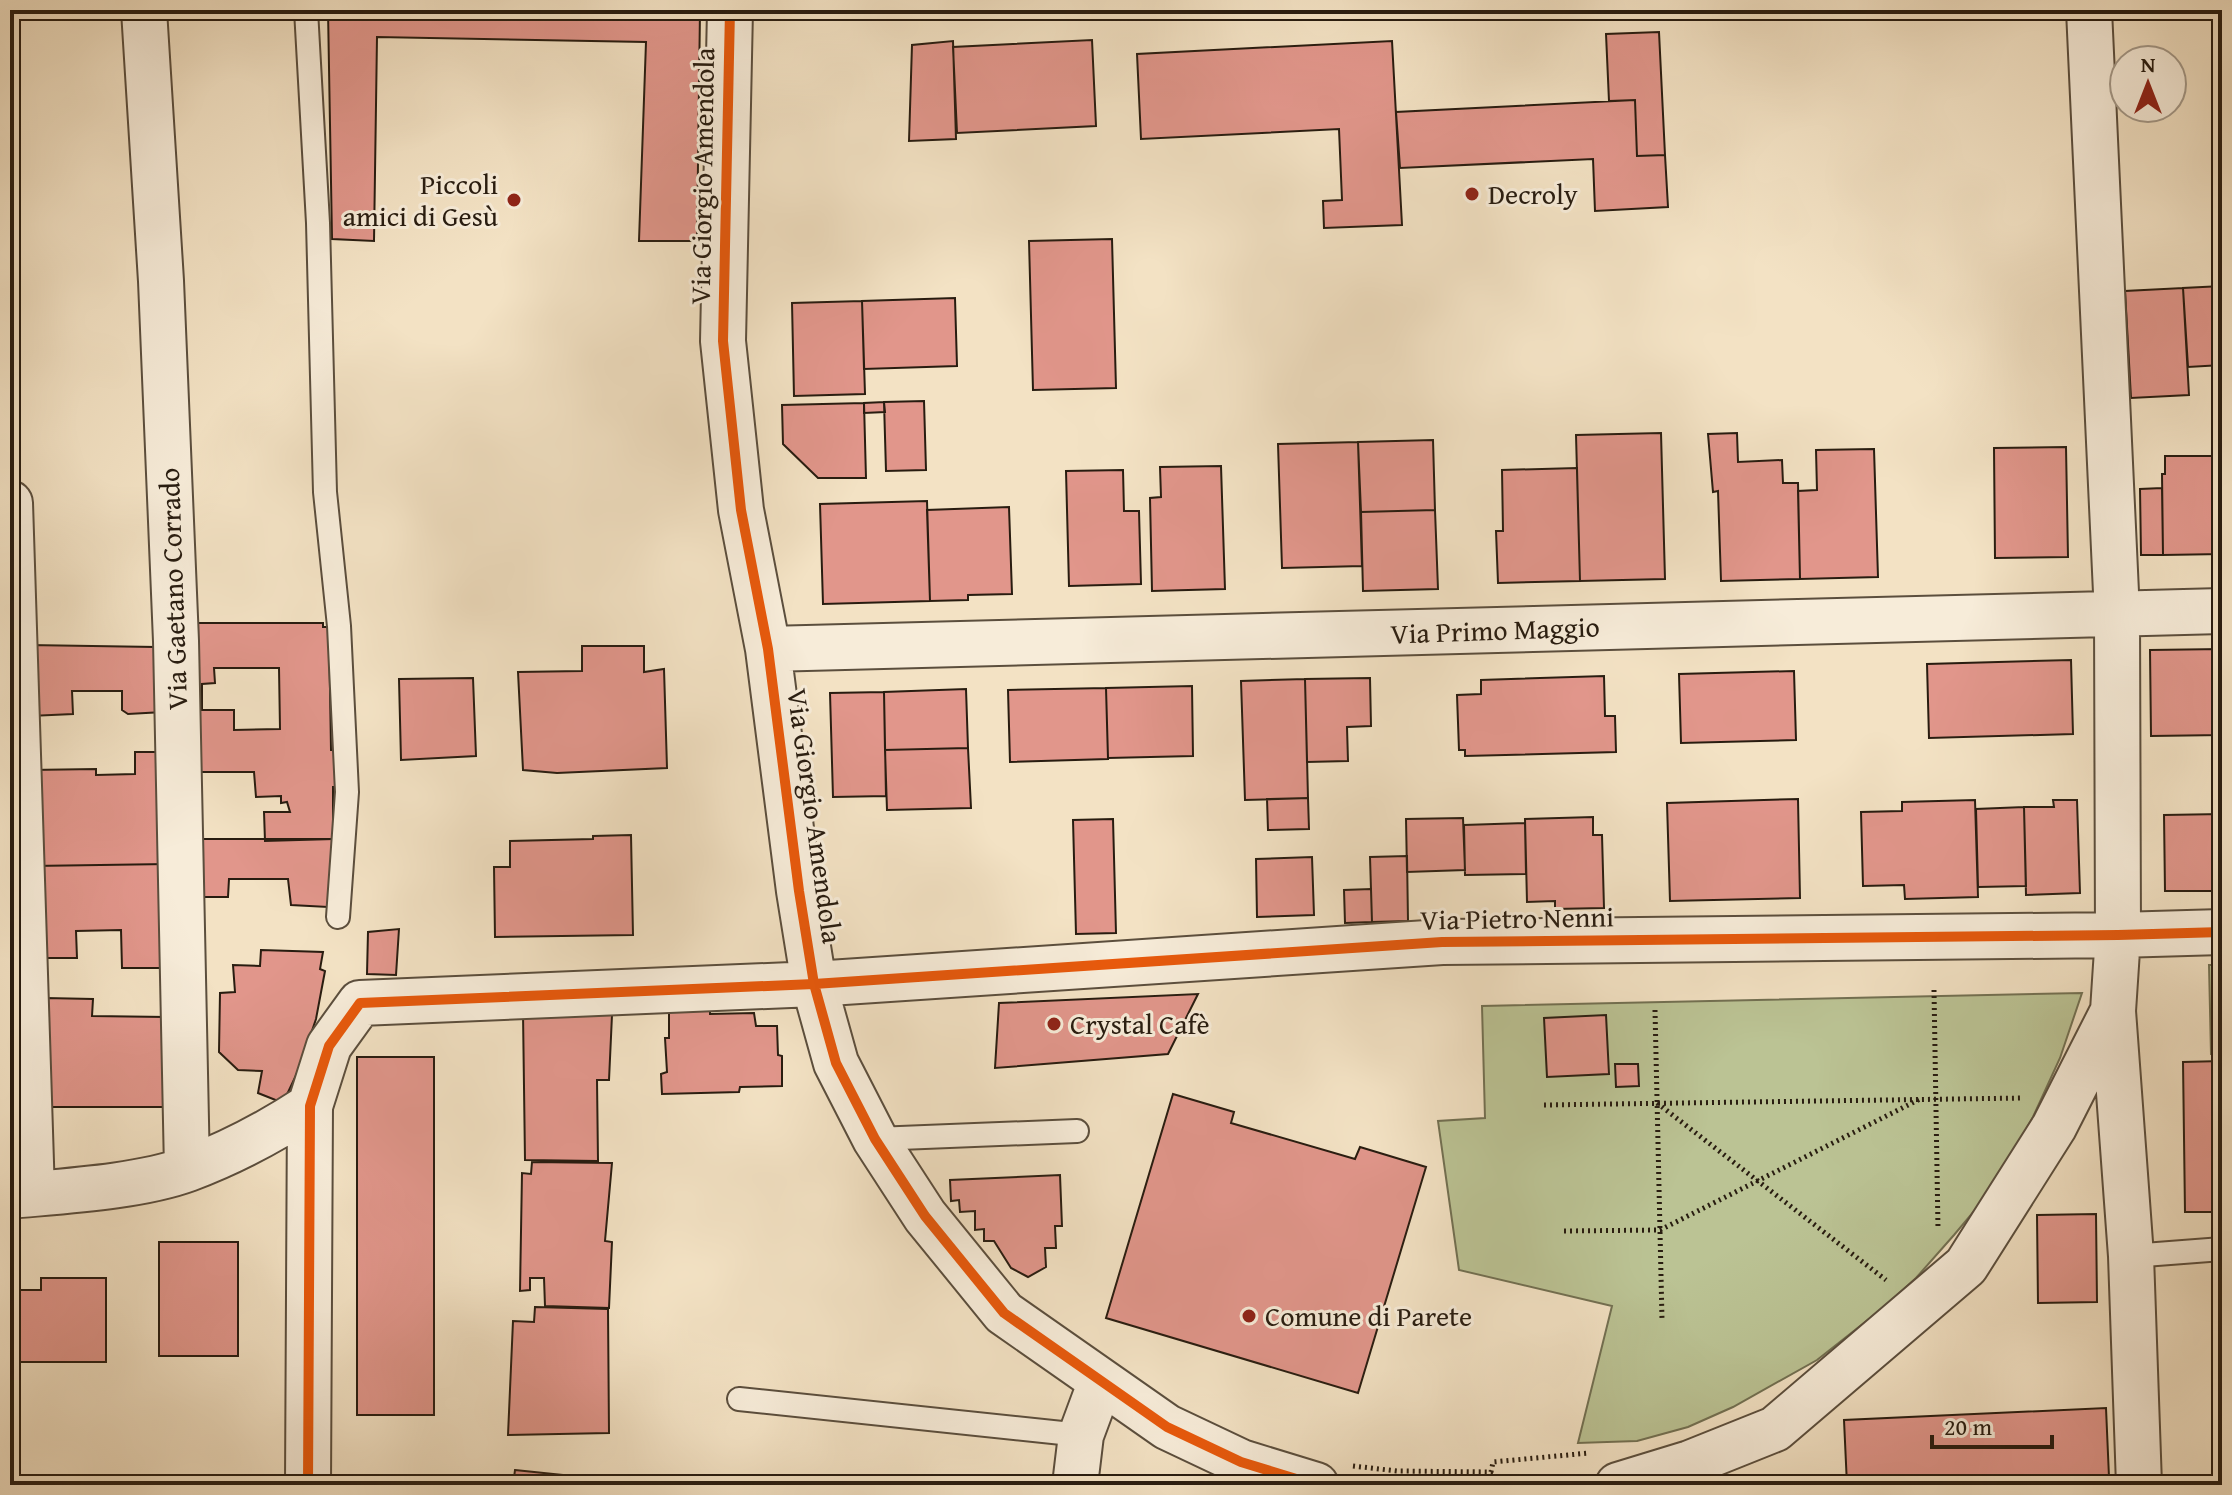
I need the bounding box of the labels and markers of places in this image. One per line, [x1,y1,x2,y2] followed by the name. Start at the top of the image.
[343,163,498,236] place label: Piccoli amici di Gesù
[1488,173,1578,214] place label: Decroly
[1463,185,1481,203] marker: Decroly
[505,191,523,209] marker: Piccoli amici di Gesù
[1070,1003,1210,1044] place label: Crystal Cafè
[1045,1015,1063,1033] marker: Crystal Cafè
[1265,1295,1472,1336] place label: Comune di Parete
[1240,1307,1258,1325] marker: Comune di Parete

